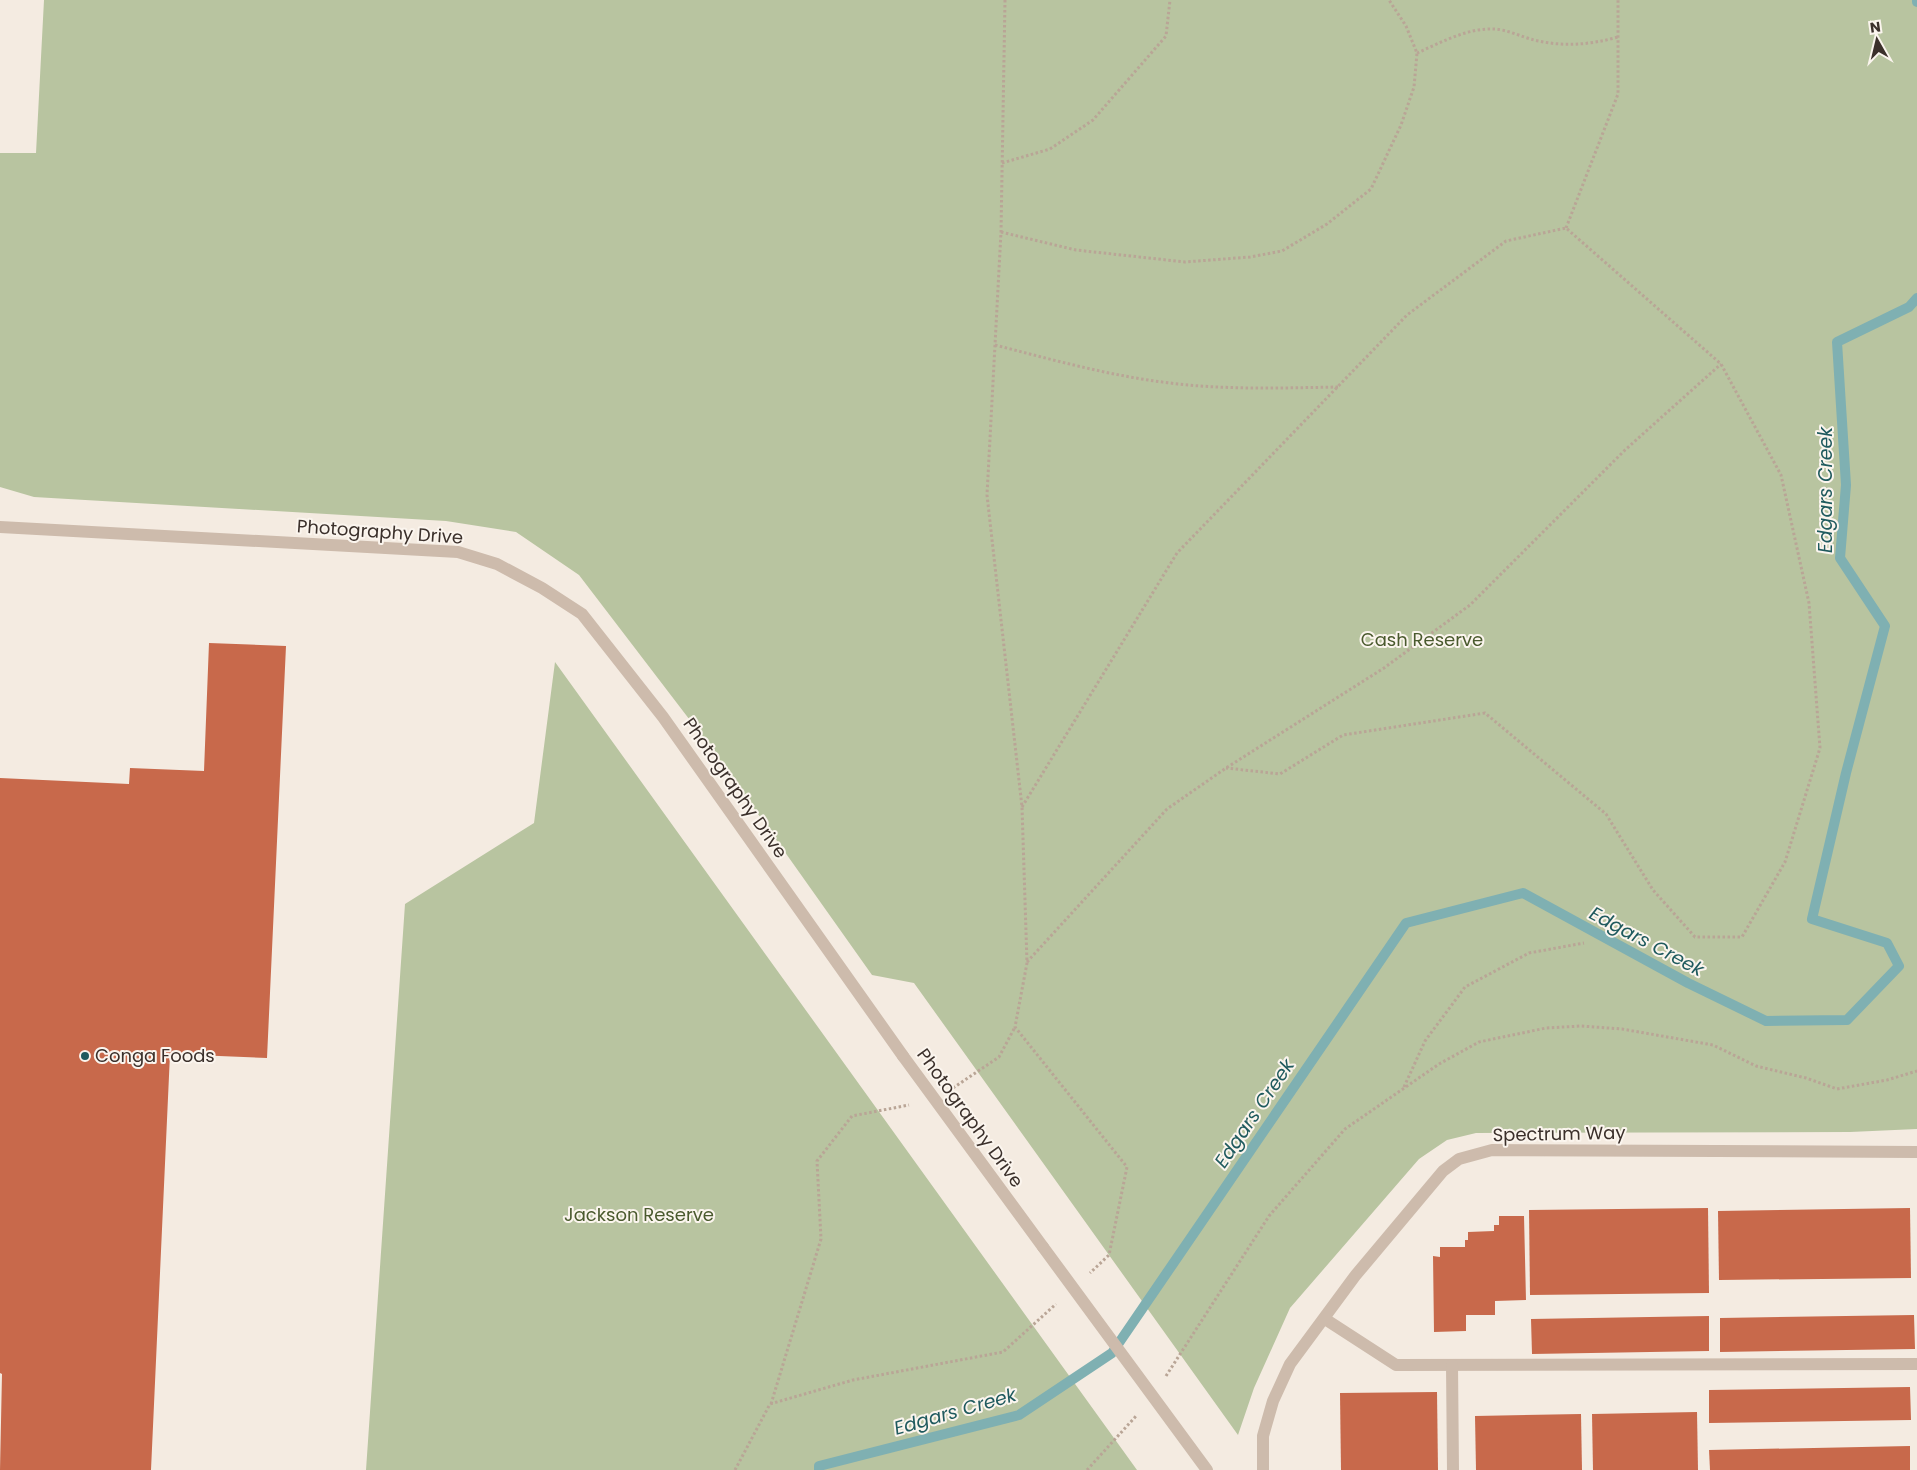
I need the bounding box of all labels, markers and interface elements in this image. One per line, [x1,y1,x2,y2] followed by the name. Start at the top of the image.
[1852,15,1902,65] north arrow
[1869,16,1882,38] text: N
[1812,426,1839,553] water label: Edgars Creek
[296,513,464,550] street label: Photography Drive
[1361,627,1483,652] park label: Cash Reserve
[677,712,793,863] street label: Photography Drive
[1585,900,1710,984] water label: Edgars Creek
[95,1043,215,1068] place label: Conga Foods
[911,1043,1029,1192] street label: Photography Drive
[79,1050,91,1062] marker: Conga Foods
[1208,1052,1302,1173] water label: Edgars Creek
[1492,1120,1626,1147] street label: Spectrum Way
[564,1202,714,1227] park label: Jackson Reserve
[891,1381,1021,1442] water label: Edgars Creek

